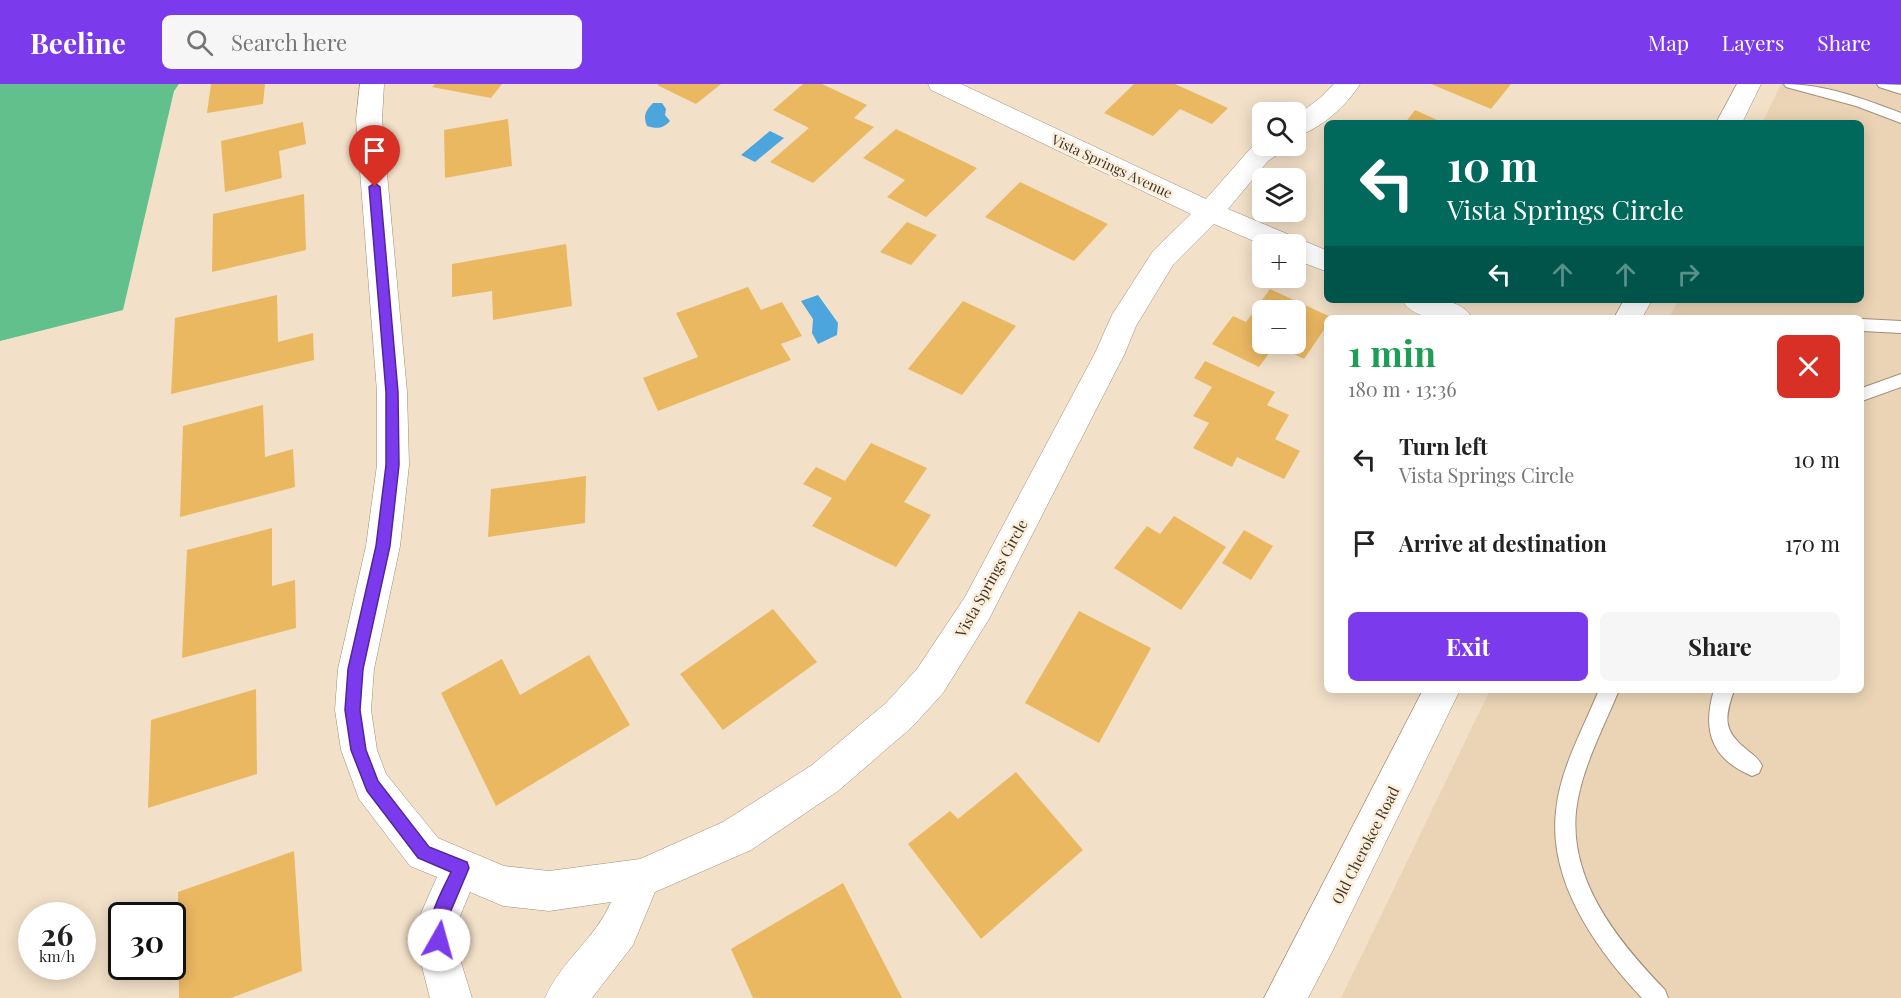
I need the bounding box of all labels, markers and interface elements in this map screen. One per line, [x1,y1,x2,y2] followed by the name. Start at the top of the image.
[162,15,582,69] search box
[30,24,126,61] text: Beeline
[183,26,216,59] icon: search
[231,27,347,57] text: Search here
[1648,28,1689,56] text: Map
[1722,28,1784,56] text: Layers
[1817,28,1871,56] text: Share
[1252,102,1306,354] map controls
[1252,102,1306,156] button: search
[349,125,400,187] pin
[1048,129,1175,202] street label: Vista Springs Avenue
[358,134,391,167] icon: arrive
[1447,137,1538,193] text: 10 m
[1348,144,1426,222] icon: left
[1252,168,1306,222] button: layers
[1447,191,1684,227] text: Vista Springs Circle
[1252,234,1306,288] button: +
[1483,258,1516,291] icon: left
[1546,258,1579,291] icon: ahead
[1609,258,1642,291] icon: ahead
[1672,258,1705,291] icon: right
[1252,300,1306,354] button: −
[1348,328,1436,376] text: 1 min
[1777,335,1840,398] button: close
[1348,375,1457,402] text: 180 m · 13:36
[1399,431,1488,461] text: Turn left
[1348,443,1381,476] icon: left
[1794,444,1840,474] text: 10 m
[1399,461,1574,488] text: Vista Springs Circle
[950,516,1032,641] street label: Vista Springs Circle
[1348,527,1381,560] icon: arrive
[1399,528,1607,558] text: Arrive at destination
[1785,528,1840,558] text: 170 m
[1348,612,1588,681] button: Exit
[1600,612,1840,681] button: Share
[1327,782,1403,907] street label: Old Cherokee Road
[108,902,186,980] speed limit sign: 30
[407,908,471,972] position arrow
[41,914,73,954] text: 26
[39,946,75,966] text: km/h

